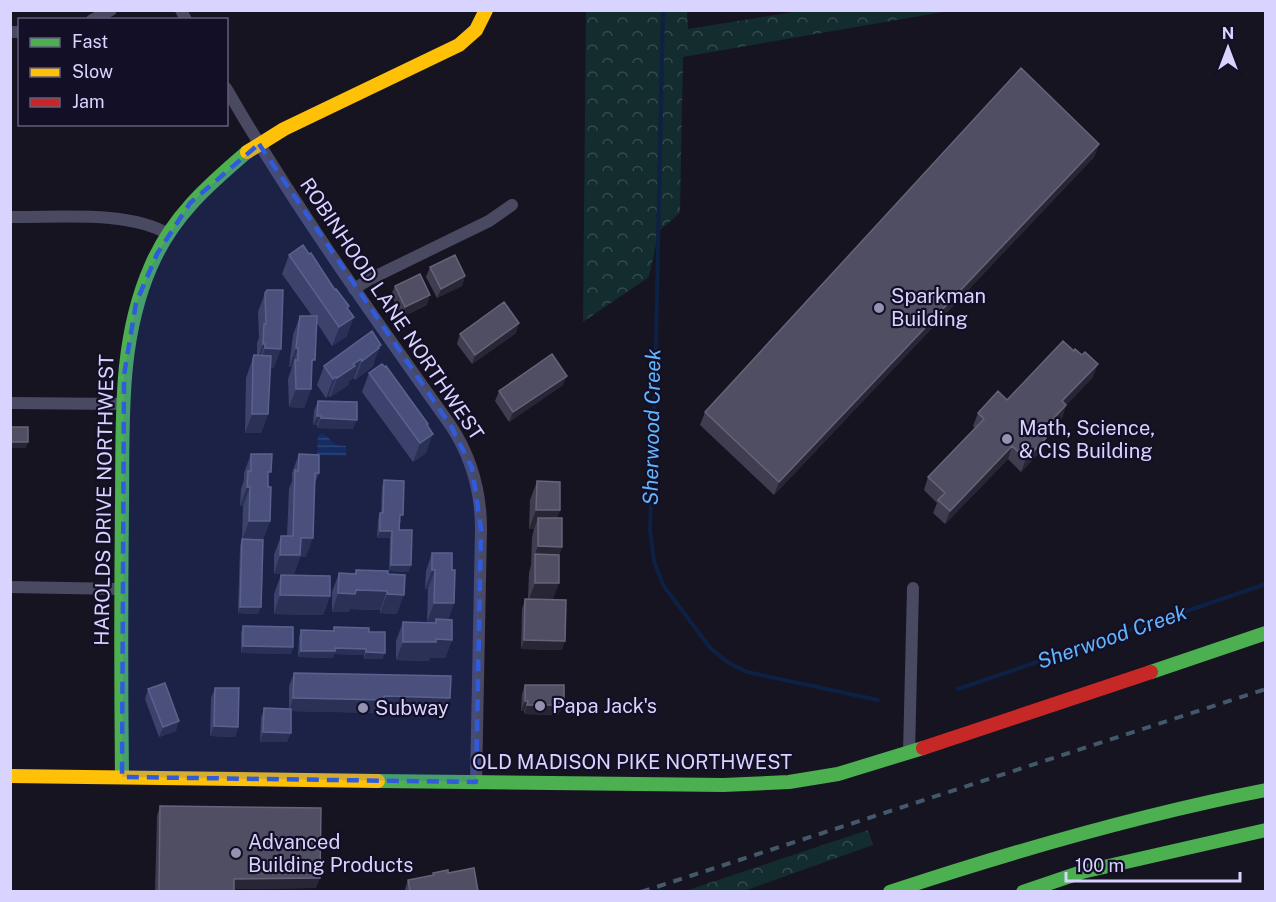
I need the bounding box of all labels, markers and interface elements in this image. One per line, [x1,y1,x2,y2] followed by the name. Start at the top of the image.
[18,18,228,126] legend
[1198,18,1258,78] north arrow
[1222,24,1234,43] text: N
[72,31,108,52] text: Fast
[72,61,113,82] text: Slow
[72,91,105,112] text: Jam
[295,173,489,445] street label: ROBINHOOD LANE NORTHWEST
[891,284,986,331] place label: Sparkman Building
[872,301,886,315] marker: Sparkman Building
[638,348,665,505] water label: Sherwood Creek
[89,354,119,646] street label: HAROLDS DRIVE NORTHWEST
[1019,416,1155,463] place label: Math, Science, & CIS Building
[1000,432,1014,446] marker: Math, Science, & CIS Building
[1034,599,1191,674] water label: Sherwood Creek
[552,694,657,718] place label: Papa Jack's
[375,696,449,720] place label: Subway
[533,699,547,713] marker: Papa Jack's
[356,701,370,715] marker: Subway
[472,750,792,774] street label: OLD MADISON PIKE NORTHWEST
[248,830,413,877] place label: Advanced Building Products
[1066,845,1240,883] scale bar
[229,846,243,860] marker: Advanced Building Products
[1075,855,1124,876] text: 100 m

